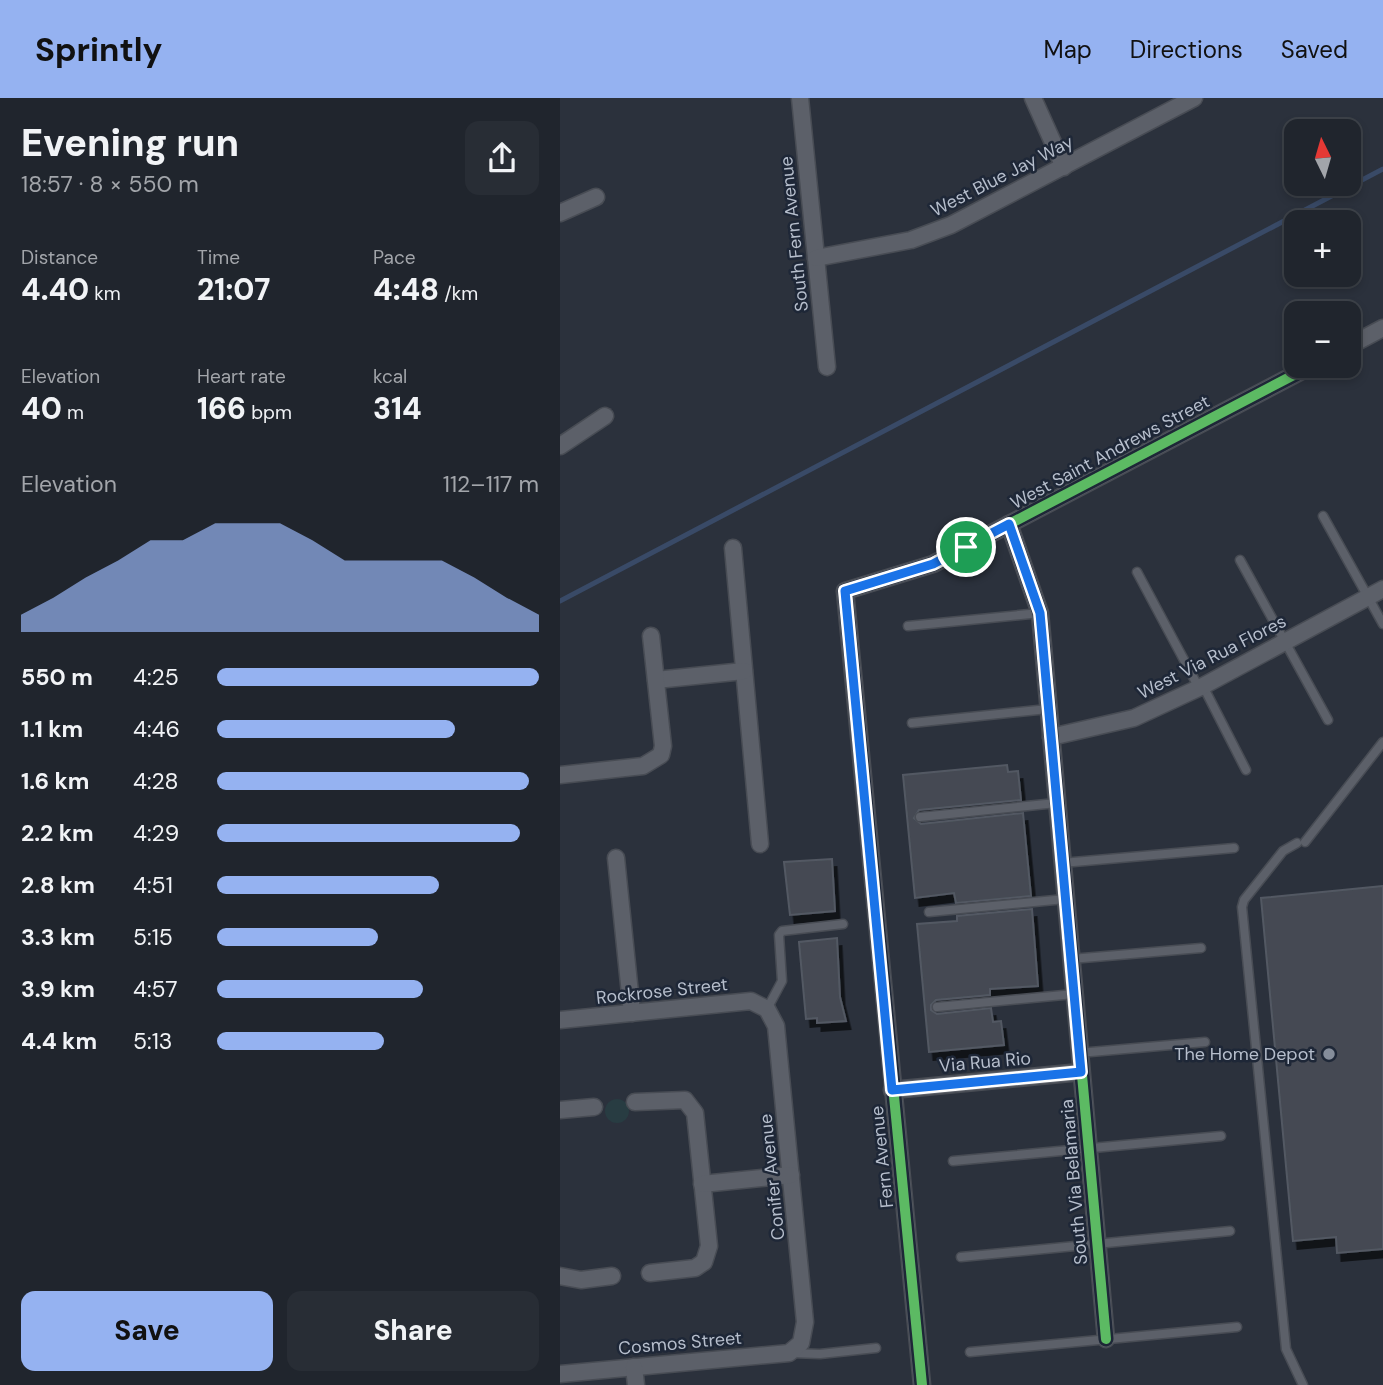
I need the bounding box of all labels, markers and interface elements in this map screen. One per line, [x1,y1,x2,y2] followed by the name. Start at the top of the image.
[35,28,162,71] text: Sprintly
[1044,34,1092,65] text: Map
[1130,34,1243,65] text: Directions
[1281,34,1348,65] text: Saved
[21,118,239,168] text: Evening run
[1284,119,1362,196] north arrow
[1284,119,1361,378] map controls
[465,121,539,195] button: share
[927,130,1077,222] street label: West Blue Jay Way
[774,155,814,313] street label: South Fern Avenue
[21,169,199,199] text: 18:57 · 8 × 550 m
[1284,210,1361,287] button: +
[21,245,98,270] text: Distance
[197,245,240,270] text: Time
[373,245,416,270] text: Pace
[21,270,89,309] text: 4.40
[197,270,270,309] text: 21:07
[373,270,439,309] text: 4:48
[89,281,121,306] text: km
[439,281,478,306] text: /km
[1284,301,1361,378] button: −
[21,364,100,389] text: Elevation
[197,364,286,389] text: Heart rate
[373,364,407,389] text: kcal
[21,389,62,428] text: 40
[197,389,246,428] text: 166
[373,389,422,428] text: 314
[1006,389,1214,515] street label: West Saint Andrews Street
[62,400,84,425] text: m
[246,400,292,425] text: bpm
[21,469,117,499] text: Elevation
[443,469,539,499] text: 112–117 m
[936,517,996,577] pin
[947,528,985,566] icon: arrive
[1134,609,1290,705] street label: West Via Rua Flores
[21,662,93,692] text: 550 m
[133,662,179,692] text: 4:25
[21,714,83,744] text: 1.1 km
[133,714,180,744] text: 4:46
[21,766,89,796] text: 1.6 km
[133,766,178,796] text: 4:28
[21,818,94,848] text: 2.2 km
[133,818,179,848] text: 4:29
[21,870,95,900] text: 2.8 km
[133,870,173,900] text: 4:51
[21,922,95,952] text: 3.3 km
[133,922,173,952] text: 5:15
[595,972,729,1010] street label: Rockrose Street
[21,974,95,1004] text: 3.9 km
[133,974,178,1004] text: 4:57
[21,1026,97,1056] text: 4.4 km
[133,1026,172,1056] text: 5:13
[1174,1042,1315,1066] place label: The Home Depot
[938,1046,1032,1078] street label: Via Rua Rio
[1321,1046,1337,1062] marker: The Home Depot
[1055,1098,1093,1266] street label: South Via Belamaria
[865,1105,899,1209] street label: Fern Avenue
[753,1113,791,1241] street label: Conifer Avenue
[21,1291,273,1371] button: Save
[287,1291,539,1371] button: Share
[617,1326,743,1360] street label: Cosmos Street

